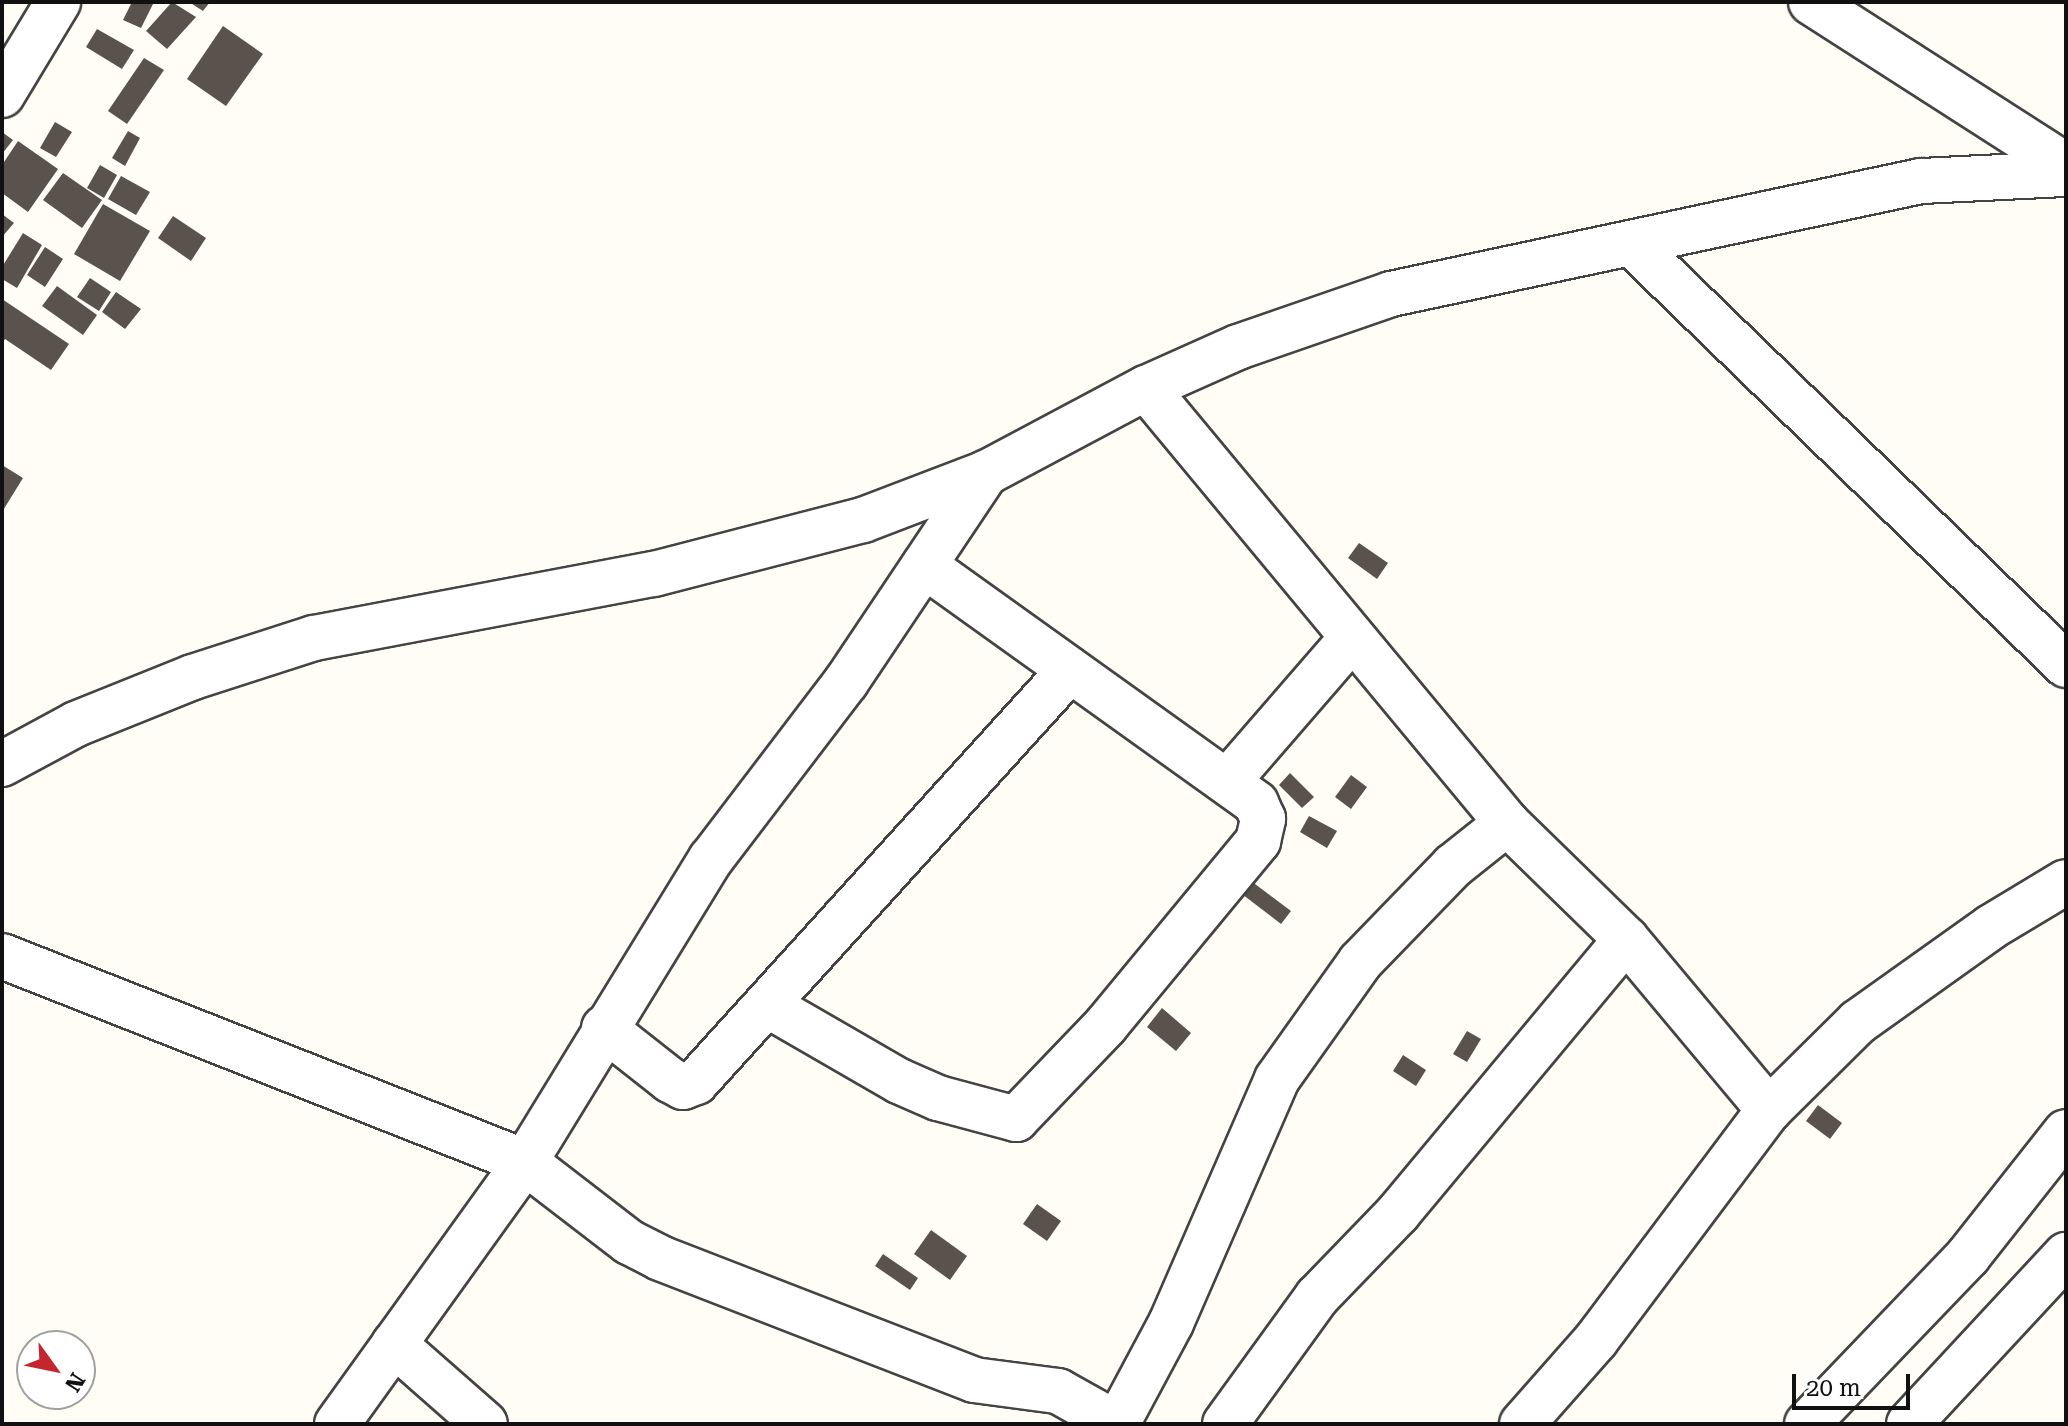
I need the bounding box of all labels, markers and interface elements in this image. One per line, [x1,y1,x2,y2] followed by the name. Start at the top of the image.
[16,1330,96,1410] north arrow
[1796,1358,1914,1408] scale bar
[60,1368,90,1396] text: N
[1806,1374,1861,1402] text: 20 m

